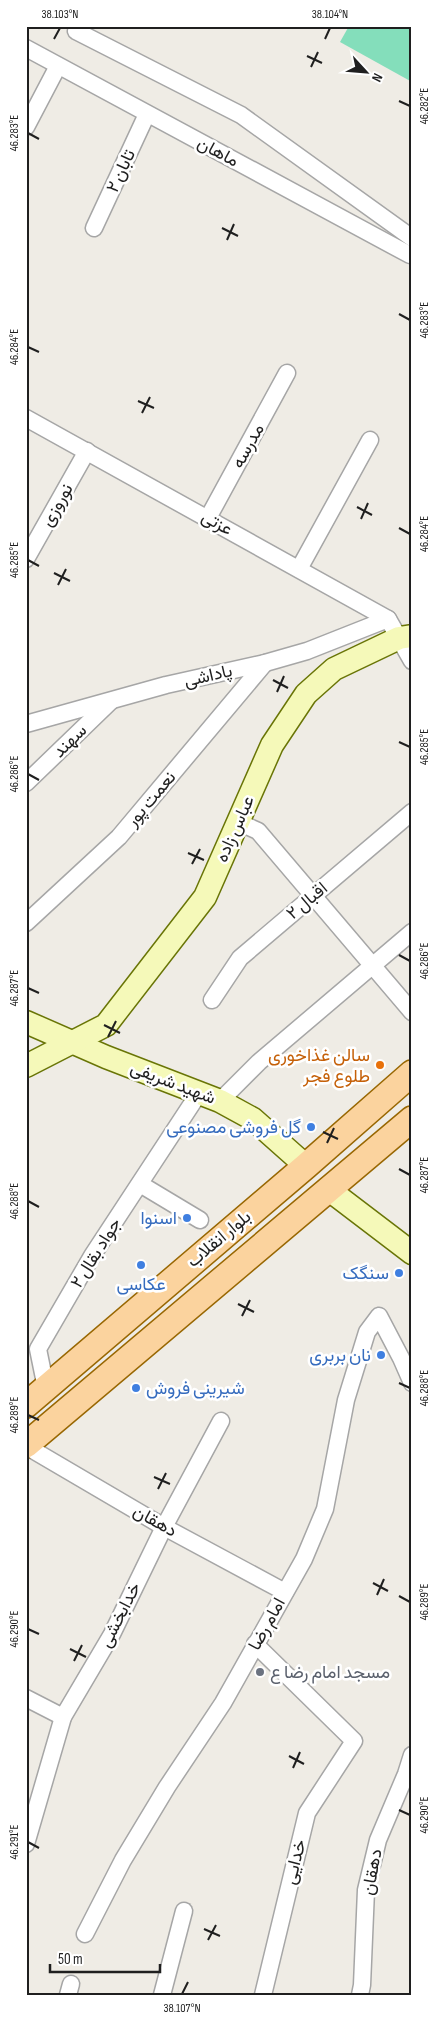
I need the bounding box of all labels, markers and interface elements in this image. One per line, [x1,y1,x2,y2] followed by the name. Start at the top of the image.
[42,7,78,22] text: 38.103°N
[312,7,348,22] text: 38.104°N
[340,48,390,98] north arrow
[368,70,387,85] text: N
[417,88,432,124] text: 46.282°E
[7,115,22,151] text: 46.283°E
[194,132,242,172] street label: ماهان
[102,146,140,196] street label: تابان ۲
[417,302,432,338] text: 46.283°E
[7,329,22,365] text: 46.284°E
[227,420,269,472] street label: مدرسه
[36,480,78,530] street label: نوروزی
[198,506,236,540] street label: عزتی
[417,516,432,552] text: 46.284°E
[7,542,22,578] text: 46.285°E
[182,660,234,693] street label: پاداشی
[49,720,91,762] street label: سهند
[417,729,432,765] text: 46.285°E
[7,756,22,792] text: 46.286°E
[121,767,181,832] street label: نعمت پور
[211,792,259,866] street label: عباس زاده
[282,878,332,924] street label: اقبال ۲
[417,943,432,979] text: 46.286°E
[7,970,22,1006] text: 46.287°E
[268,1045,370,1088] place label: سالن غذاخوری طلوع فجر
[127,1057,219,1109] street label: شهید شریفى
[374,1059,386,1071] marker: سالن غذاخوری طلوع فجر
[166,1117,301,1138] place label: گل فروشی مصنوعی
[305,1121,317,1133] marker: گل فروشی مصنوعی
[417,1157,432,1193] text: 46.287°E
[7,1183,22,1219] text: 46.288°E
[183,1206,255,1272] street label: بلوار انقلاب
[140,1208,177,1229] place label: اسنوا
[181,1212,193,1224] marker: اسنوا
[66,1214,126,1292] street label: جواد بقال ۲
[135,1259,147,1271] marker: عکاسی
[343,1263,389,1284] place label: سنگک
[393,1267,405,1279] marker: سنگک
[116,1274,166,1295] place label: عکاسی
[309,1345,371,1366] place label: نان بربری
[375,1349,387,1361] marker: نان بربری
[417,1370,432,1406] text: 46.288°E
[146,1378,245,1399] place label: شیرینی فروش
[130,1382,142,1394] marker: شیرینی فروش
[7,1397,22,1433] text: 46.289°E
[129,1500,181,1542] street label: دهقان
[95,1579,145,1651] street label: خدابخشی
[417,1584,432,1620] text: 46.289°E
[244,1594,291,1654] street label: امام رضا
[7,1611,22,1647] text: 46.290°E
[270,1662,390,1684] place label: مسجد امام رضا ع
[254,1666,266,1678] marker: مسجد امام رضا ع
[417,1797,432,1833] text: 46.290°E
[7,1824,22,1860] text: 46.291°E
[279,1837,311,1887] street label: خدایی
[357,1847,387,1897] street label: دهقان
[50,1941,160,1973] scale bar
[58,1950,83,1969] text: 50 m
[163,2001,201,2016] text: 38.107°N

